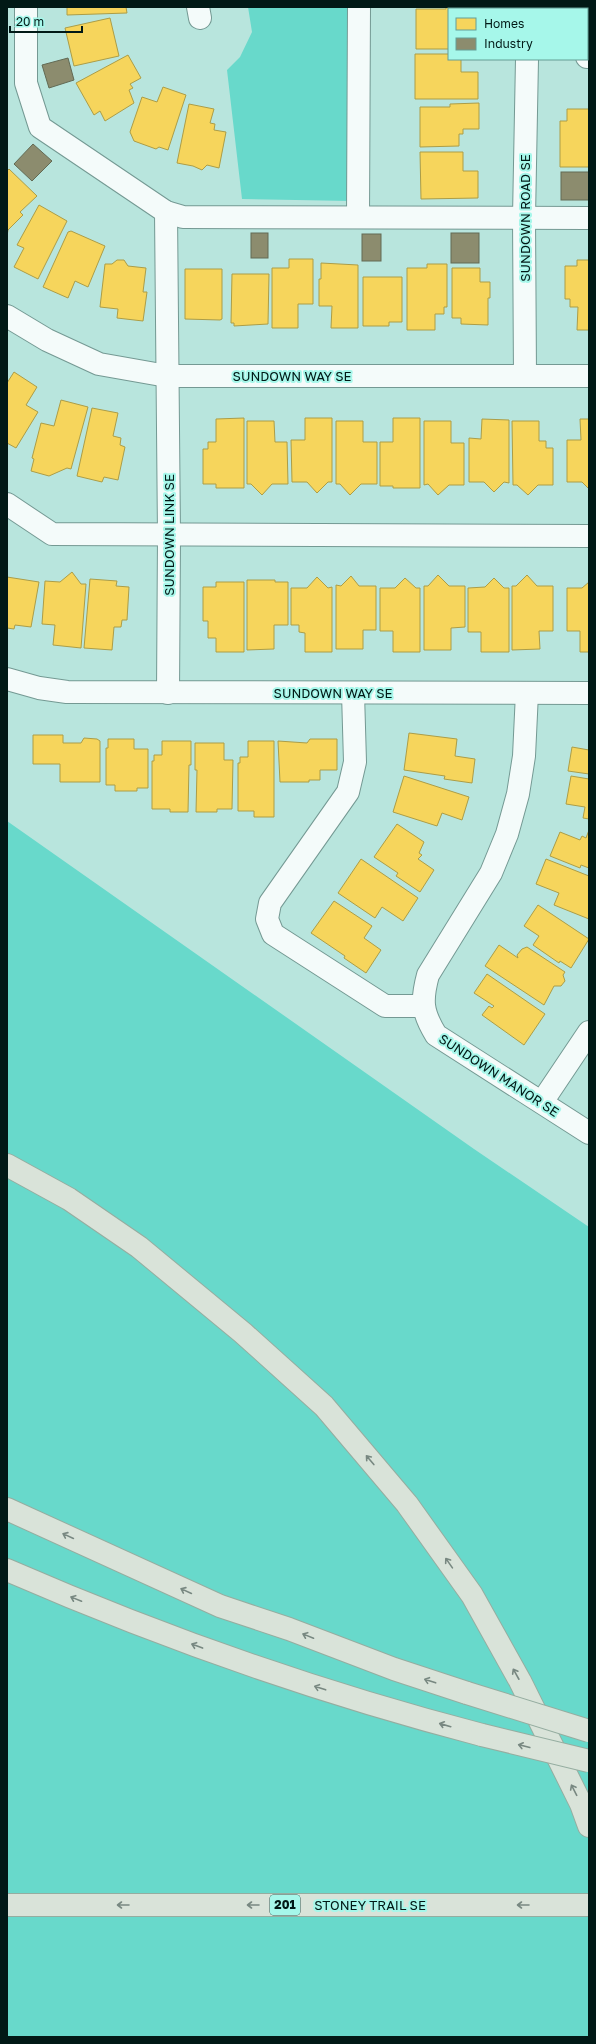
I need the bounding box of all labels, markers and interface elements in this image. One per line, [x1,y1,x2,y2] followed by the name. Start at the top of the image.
[10,8,82,34] scale bar
[448,8,588,60] legend
[16,14,44,29] text: 20 m
[484,16,524,31] text: Homes
[484,36,533,51] text: Industry
[517,154,533,282] street label: SUNDOWN ROAD SE
[233,368,351,384] street label: SUNDOWN WAY SE
[161,474,177,596] street label: SUNDOWN LINK SE
[274,685,392,701] street label: SUNDOWN WAY SE
[436,1030,562,1120] street label: SUNDOWN MANOR SE
[365,1455,374,1465] one-way arrow
[63,1532,75,1539] one-way arrow
[445,1558,453,1569] one-way arrow
[181,1587,193,1594] one-way arrow
[70,1595,82,1603] one-way arrow
[302,1632,314,1640] one-way arrow
[191,1642,204,1649] one-way arrow
[511,1668,519,1680] one-way arrow
[424,1677,436,1685] one-way arrow
[314,1684,327,1691] one-way arrow
[438,1721,451,1728] one-way arrow
[518,1741,531,1749] one-way arrow
[570,1785,577,1797] one-way arrow
[270,1895,300,1915] road number: 201
[314,1897,426,1913] street label: STONEY TRAIL SE
[117,1901,130,1909] one-way arrow
[247,1901,260,1909] one-way arrow
[517,1901,530,1909] one-way arrow

